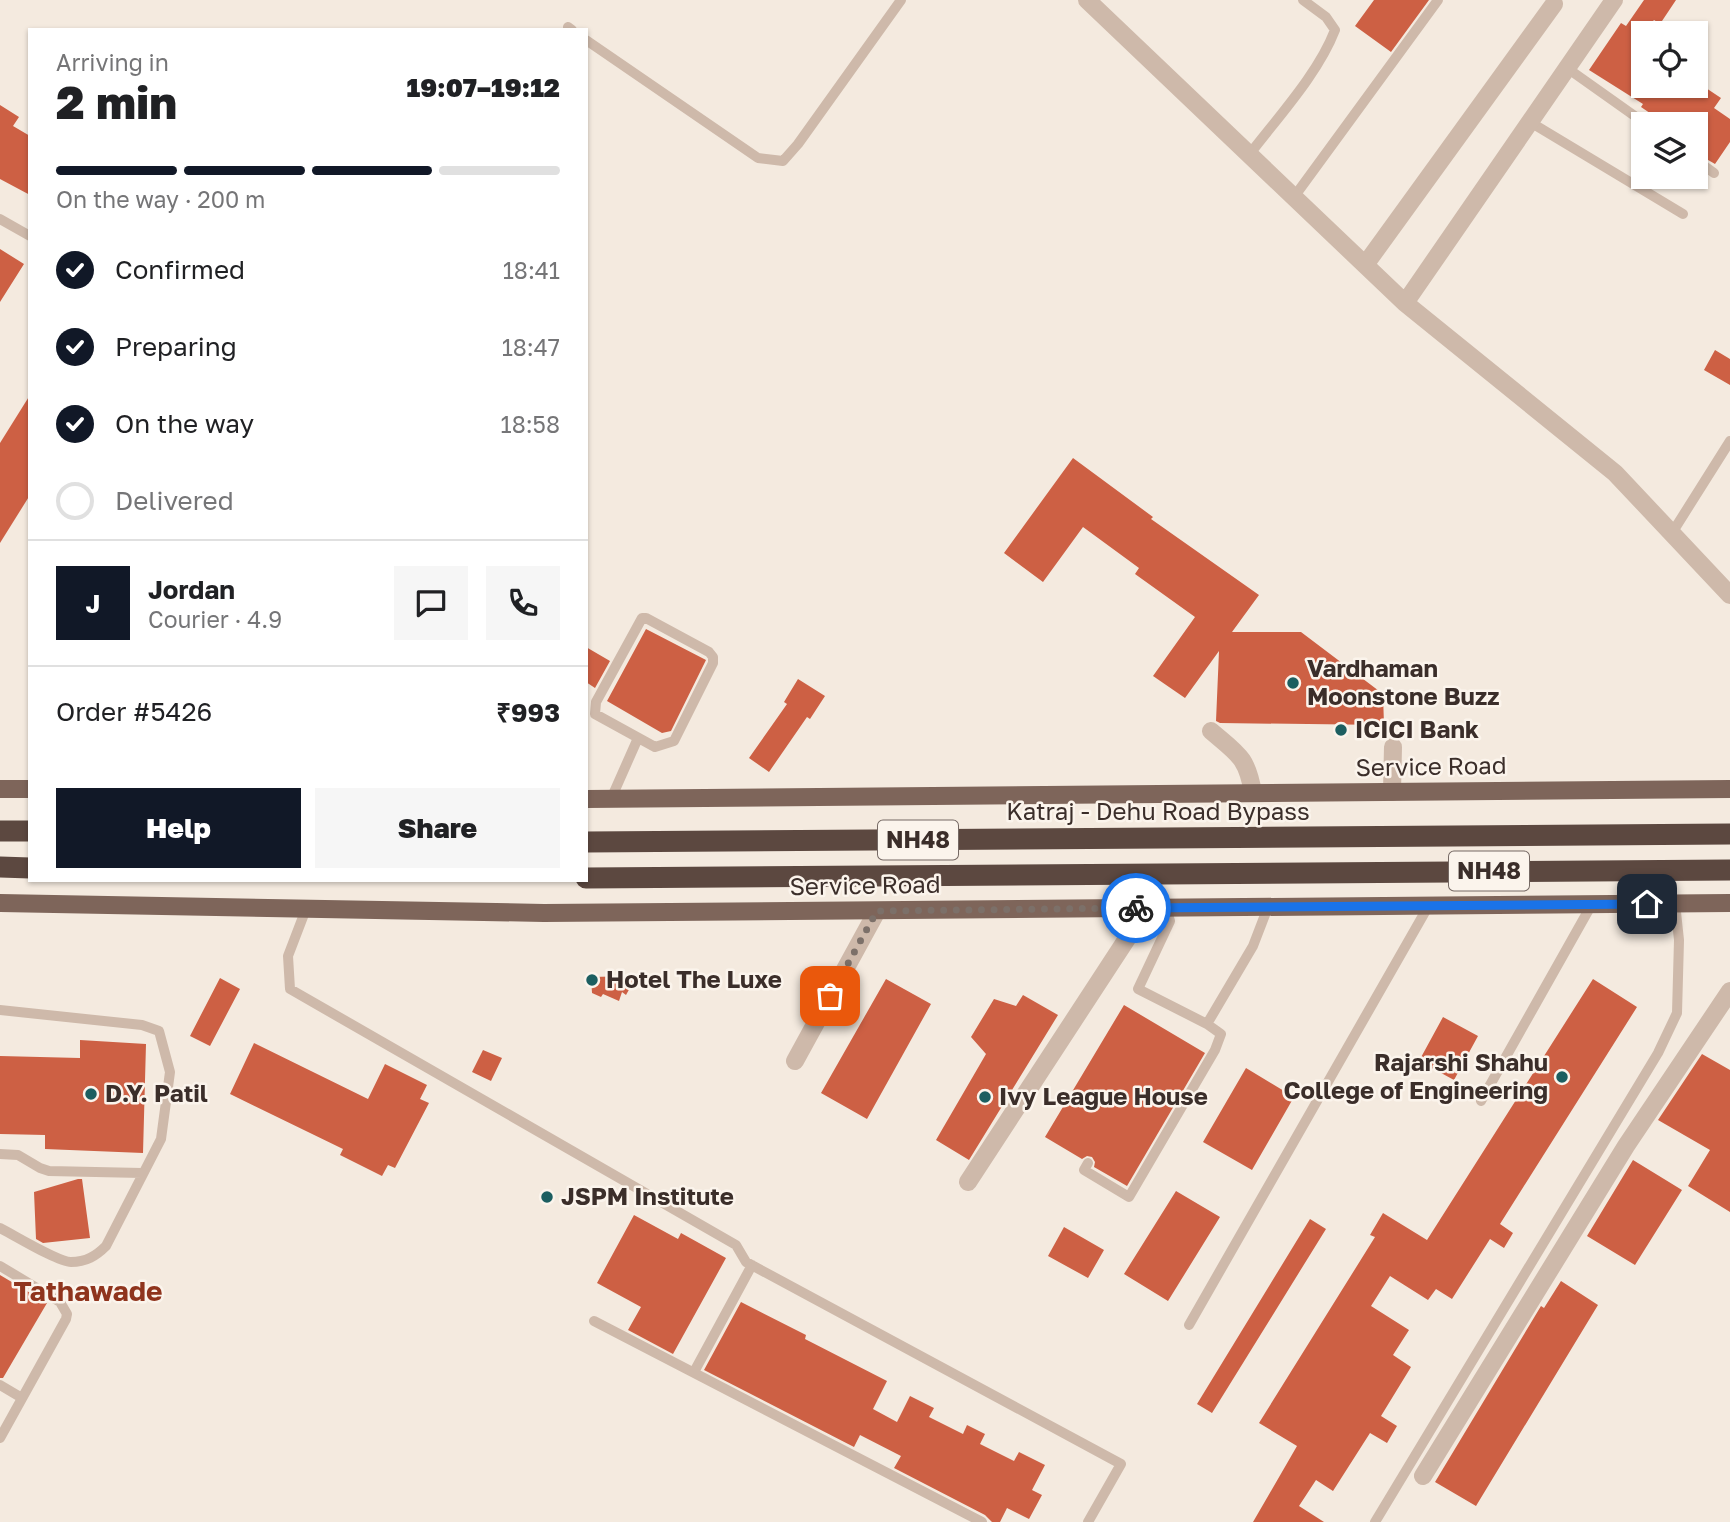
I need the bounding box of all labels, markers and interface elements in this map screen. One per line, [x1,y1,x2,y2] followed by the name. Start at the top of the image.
[1631,21,1708,189] map controls
[1631,21,1708,98] button: locate
[56,48,169,76] text: Arriving in
[406,72,560,103] text: 19:07–19:12
[56,74,177,129] text: 2 min
[1631,112,1708,189] button: layers
[56,185,265,213] text: On the way · 200 m
[56,251,94,289] icon: check
[115,254,245,285] text: Confirmed
[503,256,560,284] text: 18:41
[56,328,94,366] icon: check
[115,331,237,362] text: Preparing
[502,333,560,361] text: 18:47
[56,405,94,443] icon: check
[115,408,254,439] text: On the way
[501,410,560,438] text: 18:58
[115,485,234,516] text: Delivered
[394,566,468,640] button: chat
[486,566,560,640] button: phone
[148,574,235,605] text: Jordan
[86,588,100,619] text: J
[148,605,282,633] text: Courier · 4.9
[1307,653,1500,710] place label: Vardhaman Moonstone Buzz
[1285,675,1301,691] marker: Vardhaman Moonstone Buzz
[56,696,212,727] text: Order #5426
[496,697,560,728] text: ₹993
[1355,714,1479,743] place label: ICICI Bank
[1333,722,1349,738] marker: ICICI Bank
[1355,750,1507,781] street label: Service Road
[56,788,301,868] button: Help
[315,788,560,868] button: Share
[1006,796,1310,825] street label: Katraj - Dehu Road Bypass
[878,820,958,860] road number: NH48
[1449,852,1529,890] road number: NH48
[789,869,941,900] street label: Service Road
[1101,873,1171,943] courier
[1617,874,1677,934] pin
[1628,885,1666,923] icon: home
[1117,889,1155,927] icon: bike
[606,964,782,993] place label: Hotel The Luxe
[800,966,860,1026] pin
[584,972,600,988] marker: Hotel The Luxe
[811,977,849,1015] icon: bag
[1284,1047,1548,1104] place label: Rajarshi Shahu College of Engineering
[1554,1069,1570,1085] marker: Rajarshi Shahu College of Engineering
[105,1078,208,1107] place label: D.Y. Patil
[999,1081,1208,1110] place label: Ivy League House
[83,1086,99,1102] marker: D.Y. Patil
[977,1089,993,1105] marker: Ivy League House
[561,1181,734,1210] place label: JSPM Institute
[539,1189,555,1205] marker: JSPM Institute
[14,1274,162,1307] district label: Tathawade

